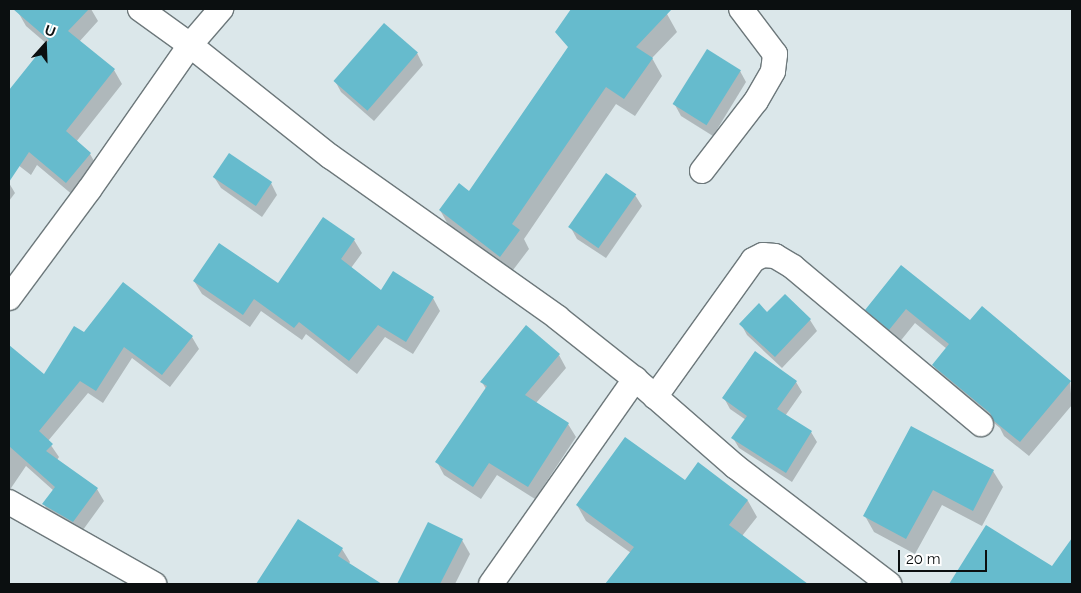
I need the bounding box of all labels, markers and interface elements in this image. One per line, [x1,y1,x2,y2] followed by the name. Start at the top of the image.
[20,20,70,70] north arrow
[42,22,58,40] text: U
[901,540,990,572] scale bar
[906,550,941,568] text: 20 m

